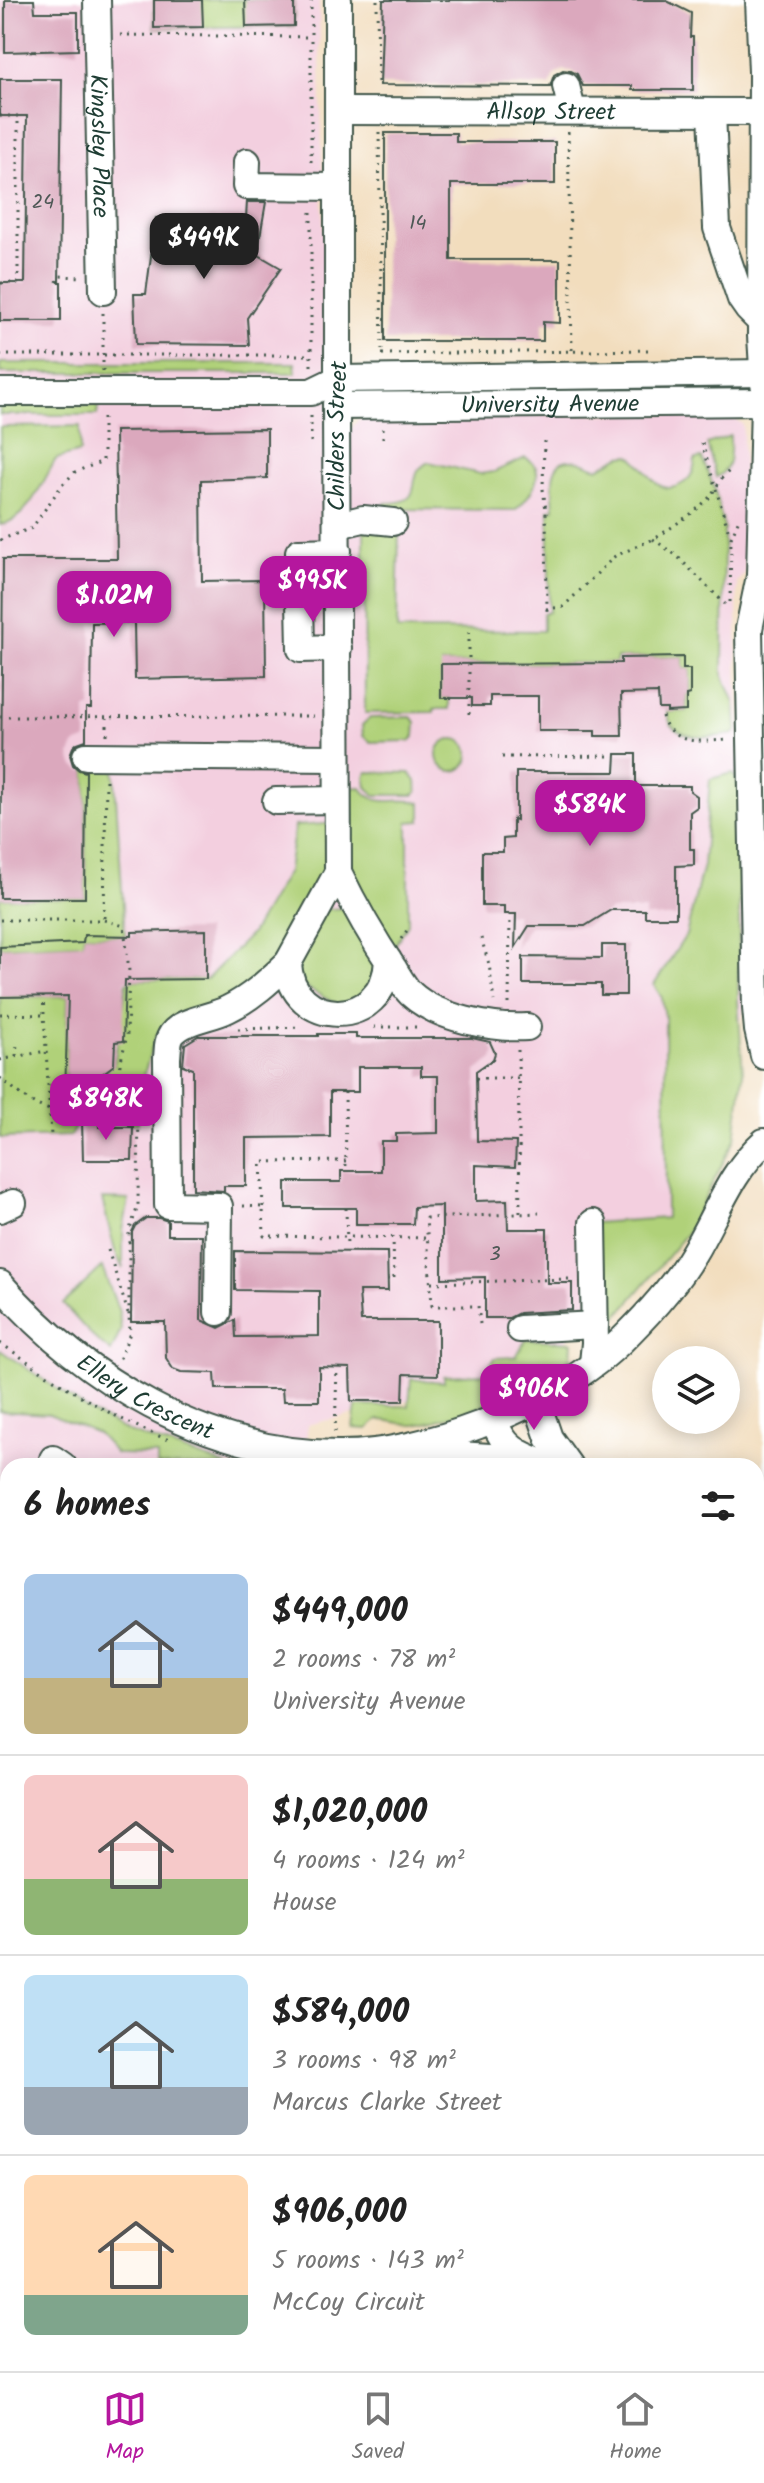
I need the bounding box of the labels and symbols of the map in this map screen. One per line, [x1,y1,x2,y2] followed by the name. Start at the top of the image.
[78,74,119,218] street label: Kingsley Place
[486,93,617,133] street label: Allsop Street
[32,187,54,219] house number: 24
[409,208,427,240] house number: 14
[148,213,260,281] pin: $449K
[318,360,359,511] street label: Childers Street
[461,385,640,426] street label: University Avenue
[257,556,369,624] pin: $995K
[49,571,179,639] pin: $1.02M
[534,780,646,848] pin: $584K
[50,1074,162,1142] pin: $848K
[489,1239,501,1271] house number: 3
[67,1345,220,1452] street label: Ellery Crescent
[478,1364,590,1432] pin: $906K

